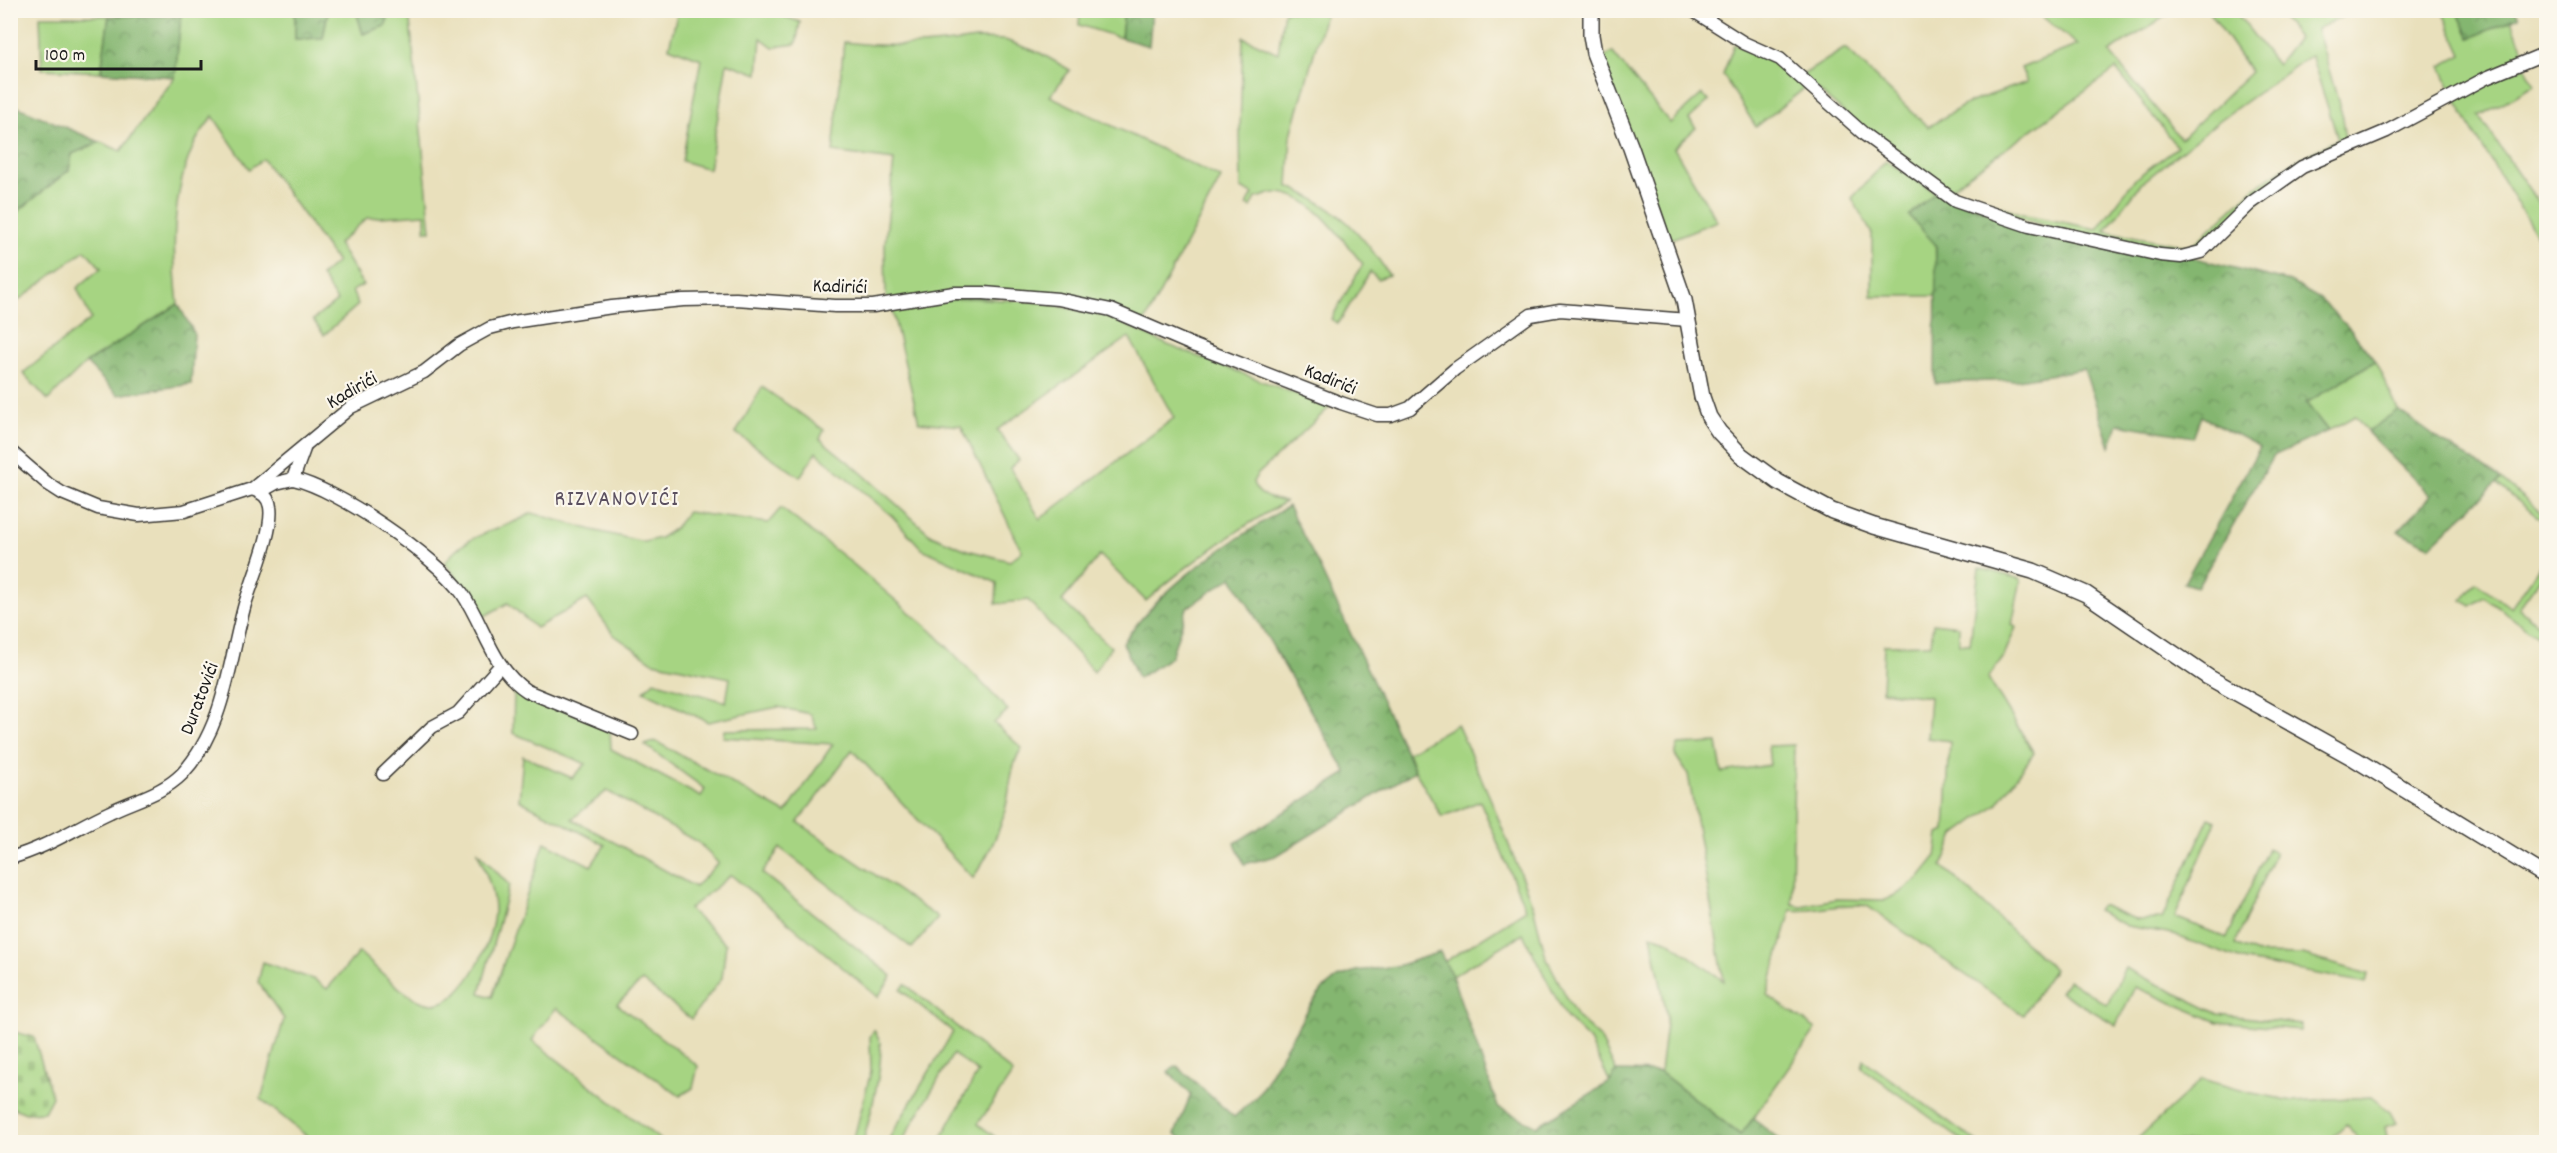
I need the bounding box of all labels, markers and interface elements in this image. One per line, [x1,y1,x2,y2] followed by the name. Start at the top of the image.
[36,33,201,71] scale bar
[45,44,85,69] text: 100 m
[812,273,868,303] street label: Kadirići
[1299,358,1361,404] street label: Kadirići
[322,366,383,417] street label: Kadirići
[555,485,679,516] district label: RIZVANOVIĆI
[174,658,228,739] street label: Duratovići

